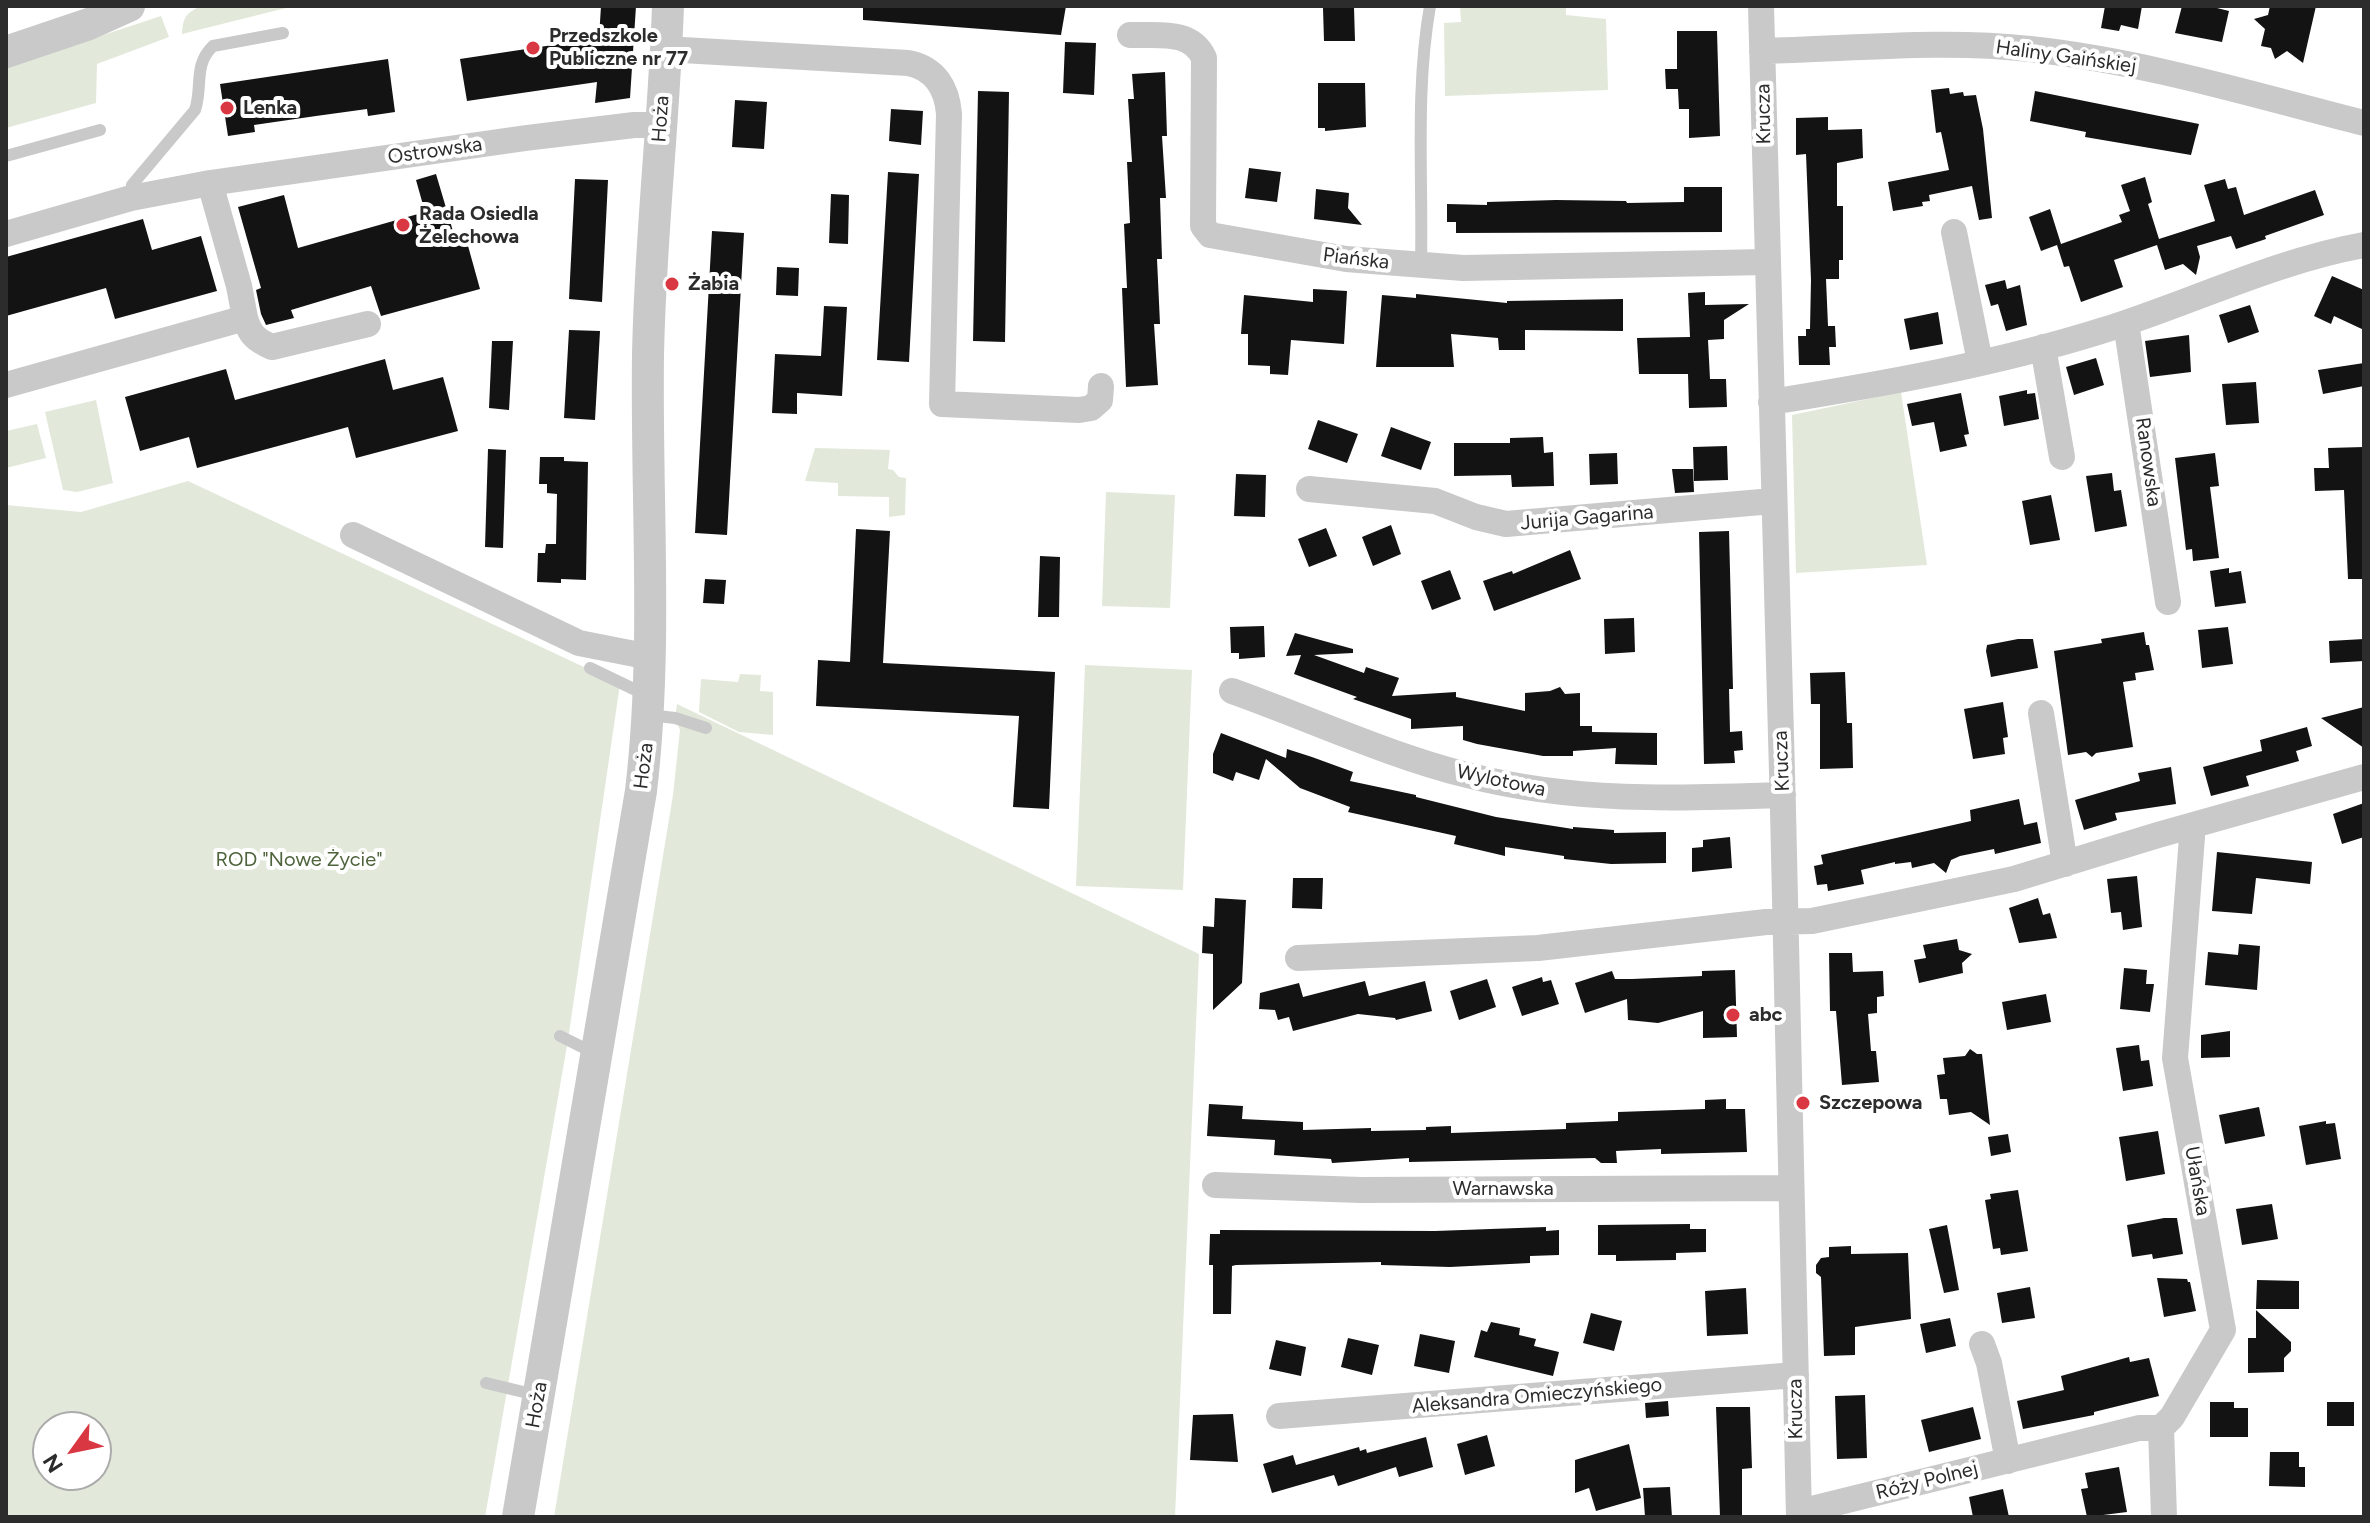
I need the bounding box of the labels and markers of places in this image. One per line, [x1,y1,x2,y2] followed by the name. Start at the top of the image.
[549,24,688,71] place label: Przedszkole Publiczne nr 77
[524,39,542,57] marker: Przedszkole Publiczne nr 77
[243,96,297,120] place label: Lenka
[218,99,236,117] marker: Lenka
[419,202,539,249] place label: Rada Osiedla Żelechowa
[394,216,412,234] marker: Rada Osiedla Żelechowa
[688,272,739,296] place label: Żabia
[663,275,681,293] marker: Żabia
[1749,1003,1782,1027] place label: abc
[1724,1006,1742,1024] marker: abc
[1819,1091,1922,1115] place label: Szczepowa
[1794,1094,1812,1112] marker: Szczepowa

